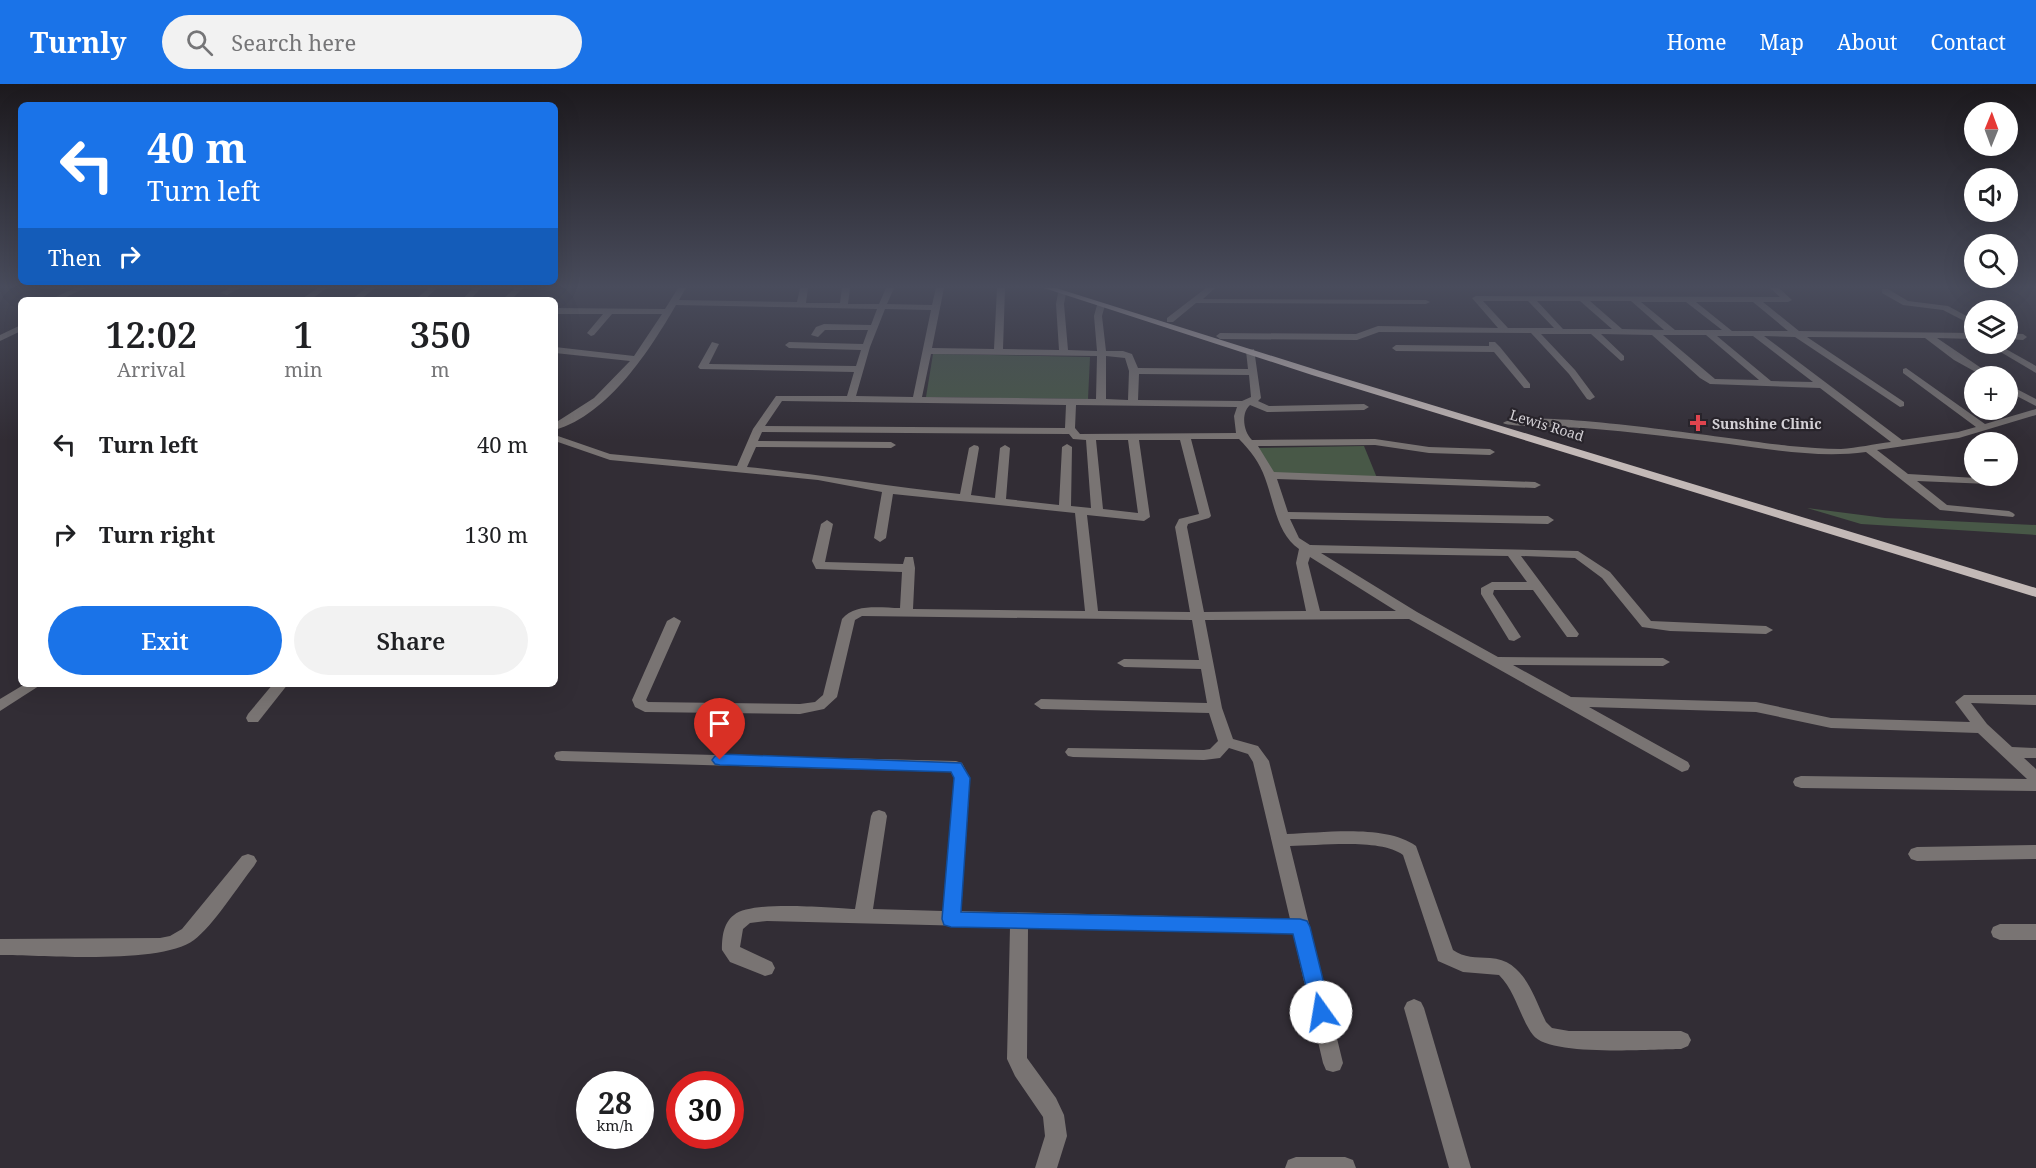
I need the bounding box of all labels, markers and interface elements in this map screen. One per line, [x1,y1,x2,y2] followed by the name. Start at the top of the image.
[162,15,582,69] search box
[30,23,126,61] text: Turnly
[183,26,216,59] icon: search
[231,27,356,57] text: Search here
[1667,28,1727,56] text: Home
[1760,28,1804,56] text: Map
[1837,28,1898,56] text: About
[1931,28,2006,56] text: Contact
[1964,102,2018,156] north arrow
[1964,102,2018,486] map controls
[147,118,247,175] text: 40 m
[48,126,126,204] icon: left
[1964,168,2018,222] button: sound
[147,172,260,209] text: Turn left
[1964,234,2018,288] button: search
[113,240,146,273] icon: right
[48,242,101,272] text: Then
[1964,300,2018,354] button: layers
[105,310,197,359] text: 12:02
[293,310,314,359] text: 1
[410,310,471,359] text: 350
[117,356,185,383] text: Arrival
[284,356,323,383] text: min
[431,356,450,383] text: m
[1964,366,2018,420] button: +
[1508,405,1587,445] street label: Lewis Road
[1689,414,1707,432] marker: Sunshine Clinic
[1712,414,1822,433] place label: Sunshine Clinic
[48,428,81,461] icon: left
[99,429,198,459] text: Turn left
[477,429,528,459] text: 40 m
[1964,432,2018,486] button: −
[48,518,81,551] icon: right
[99,519,215,549] text: Turn right
[465,519,528,549] text: 130 m
[48,606,282,675] button: Exit
[294,606,528,675] button: Share
[694,698,745,760] pin
[703,707,736,740] icon: arrive
[1289,980,1353,1044] position arrow
[666,1071,744,1149] speed limit sign: 30
[598,1082,632,1123] text: 28
[597,1115,633,1135] text: km/h

